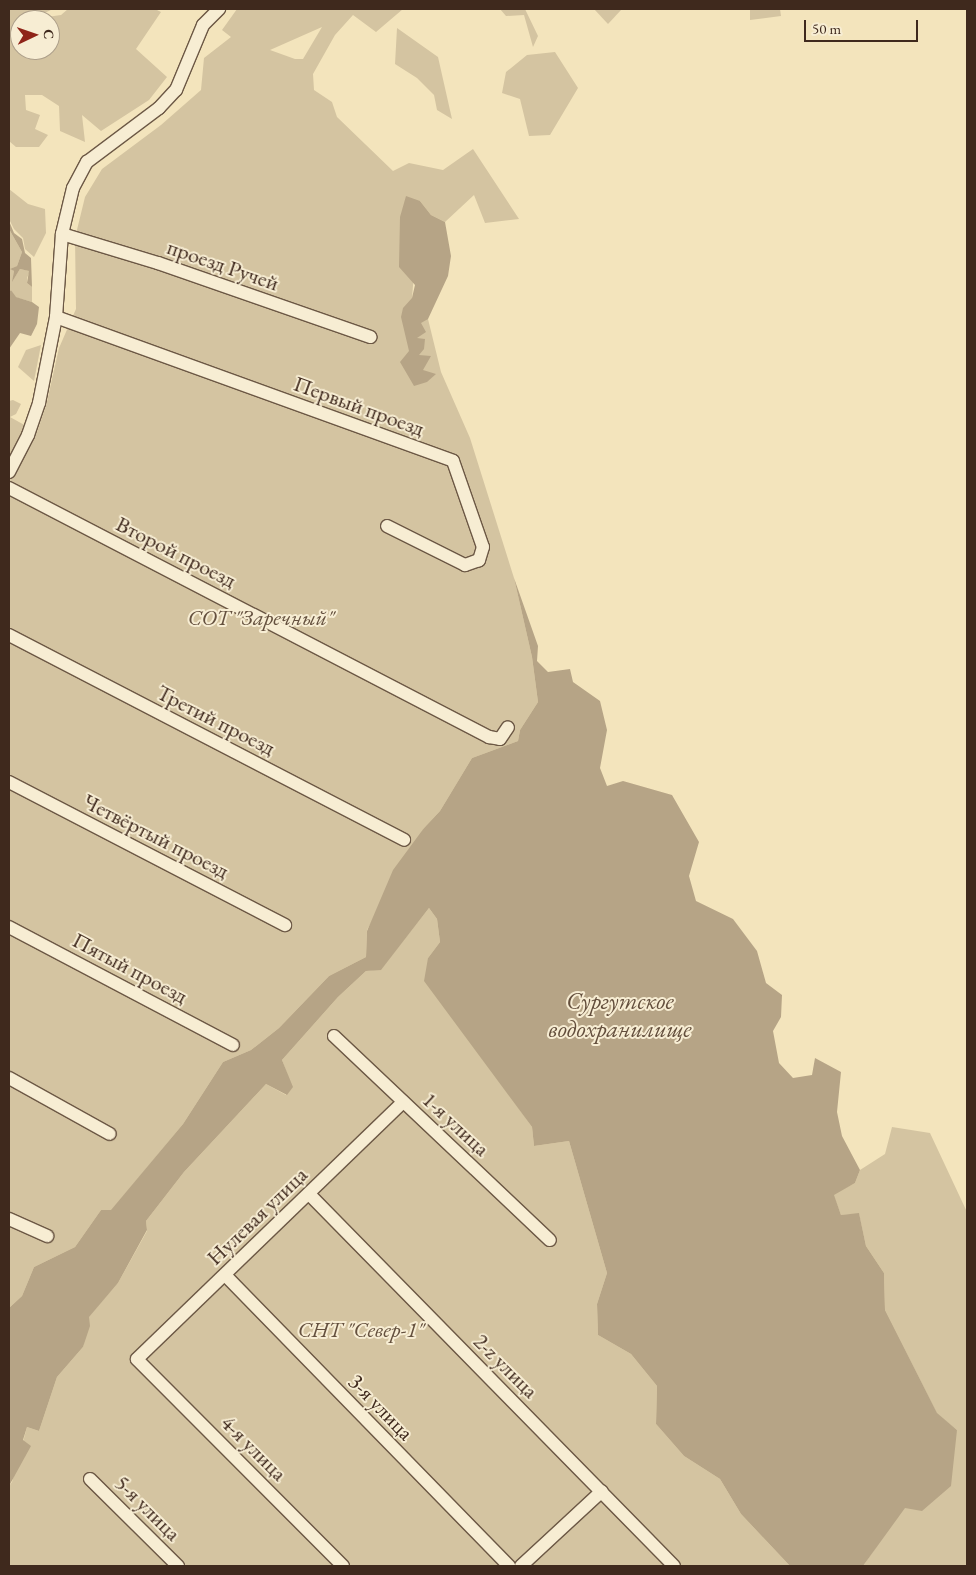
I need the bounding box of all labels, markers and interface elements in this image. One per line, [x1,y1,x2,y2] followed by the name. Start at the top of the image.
[10,10,60,60] north arrow
[806,10,920,42] scale bar
[812,19,841,38] text: 50 m
[40,29,58,40] text: С
[164,234,282,296] street label: проезд Ручей
[290,370,428,442] street label: Первый проезд
[112,510,240,594] street label: Второй проезд
[188,605,334,631] park label: СОТ "Заречный"
[152,679,280,761] street label: Третий проезд
[79,788,233,884] street label: Четвёртый проезд
[68,927,192,1009] street label: Пятый проезд
[549,987,691,1043] water label: Сургутское водохранилище
[417,1086,495,1162] street label: 1-я улица
[201,1161,313,1271] street label: Нулевая улица
[298,1317,424,1343] park label: СНТ "Север-1"
[468,1328,544,1404] street label: 2-z улица
[343,1368,419,1446] street label: 3-я улица
[216,1410,292,1486] street label: 4-я улица
[110,1470,186,1546] street label: 5-я улица

